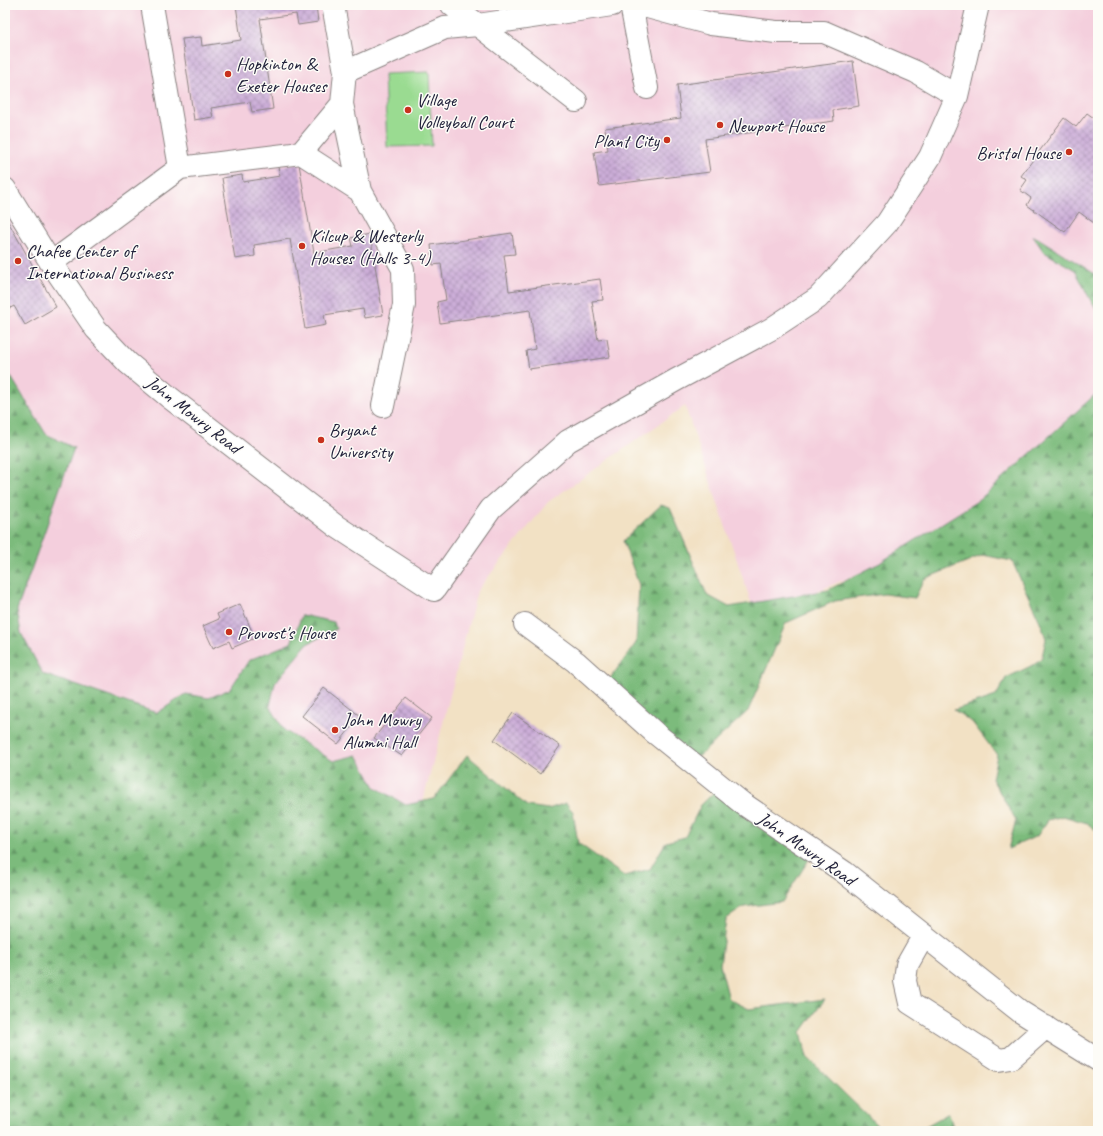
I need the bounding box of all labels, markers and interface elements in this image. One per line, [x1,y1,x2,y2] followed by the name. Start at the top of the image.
[236,52,328,98] place label: Hopkinton & Exeter Houses
[223,69,233,79] marker: Hopkinton & Exeter Houses
[416,88,515,134] place label: Village Volleyball Court
[403,105,413,115] marker: Village Volleyball Court
[728,114,826,138] place label: Newport House
[715,120,725,130] marker: Newport House
[594,129,661,153] place label: Plant City
[662,135,672,145] marker: Plant City
[976,141,1063,165] place label: Bristol House
[1064,147,1074,157] marker: Bristol House
[310,224,432,270] place label: Kilcup & Westerly Houses (Halls 3-4)
[26,239,174,285] place label: Chafee Center of International Business
[297,241,307,251] marker: Kilcup & Westerly Houses (Halls 3-4)
[13,256,23,266] marker: Chafee Center of International Business
[140,370,248,461] street label: John Mowry Road
[329,418,394,464] place label: Bryant University
[316,435,326,445] marker: Bryant University
[237,621,337,645] place label: Provost's House
[224,627,234,637] marker: Provost's House
[342,708,422,754] place label: John Mowry Alumni Hall
[330,725,340,735] marker: John Mowry Alumni Hall
[752,806,862,893] street label: John Mowry Road

